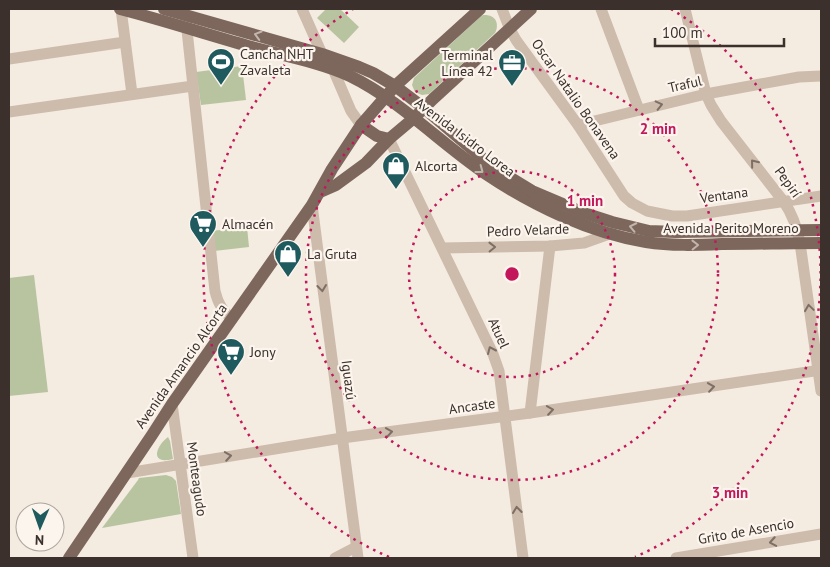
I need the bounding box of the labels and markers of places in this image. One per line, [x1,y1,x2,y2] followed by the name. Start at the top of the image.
[240,45,314,79] place label: Cancha NHT Zavaleta
[441,46,493,80] place label: Terminal Línea 42
[206,47,236,86] sports icon: Cancha NHT Zavaleta
[497,48,527,87] office icon: Terminal Línea 42
[381,151,411,190] shop icon: Alcorta
[415,157,458,175] place label: Alcorta
[188,209,218,248] supermarket icon: Almacén
[222,215,273,233] place label: Almacén
[273,239,303,278] shop icon: La Gruta
[307,245,357,263] place label: La Gruta
[503,265,521,283] centre of rings
[216,337,246,376] supermarket icon: Jony
[249,343,276,361] place label: Jony

